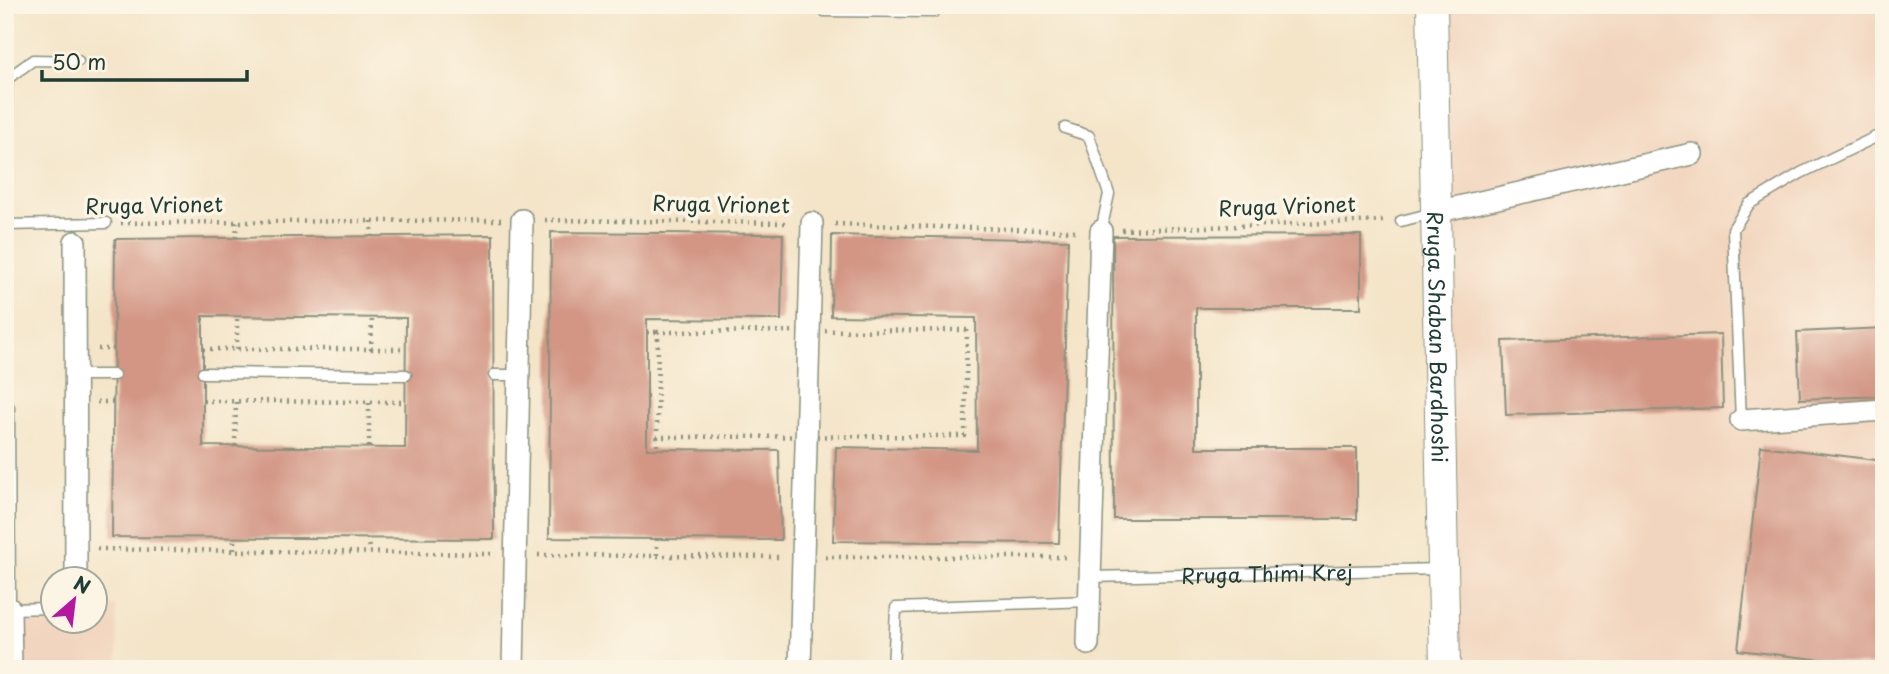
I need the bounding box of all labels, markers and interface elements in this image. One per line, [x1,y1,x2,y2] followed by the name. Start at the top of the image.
[42,38,247,82] scale bar
[52,45,106,77] text: 50 m
[652,186,790,220] street label: Rruga Vrionet
[85,187,223,221] street label: Rruga Vrionet
[1218,187,1356,223] street label: Rruga Vrionet
[1420,211,1457,463] street label: Rruga Shaban Bardhoshi
[1181,555,1353,591] street label: Rruga Thimi Krej
[38,566,108,636] north arrow
[69,568,96,600] text: N

